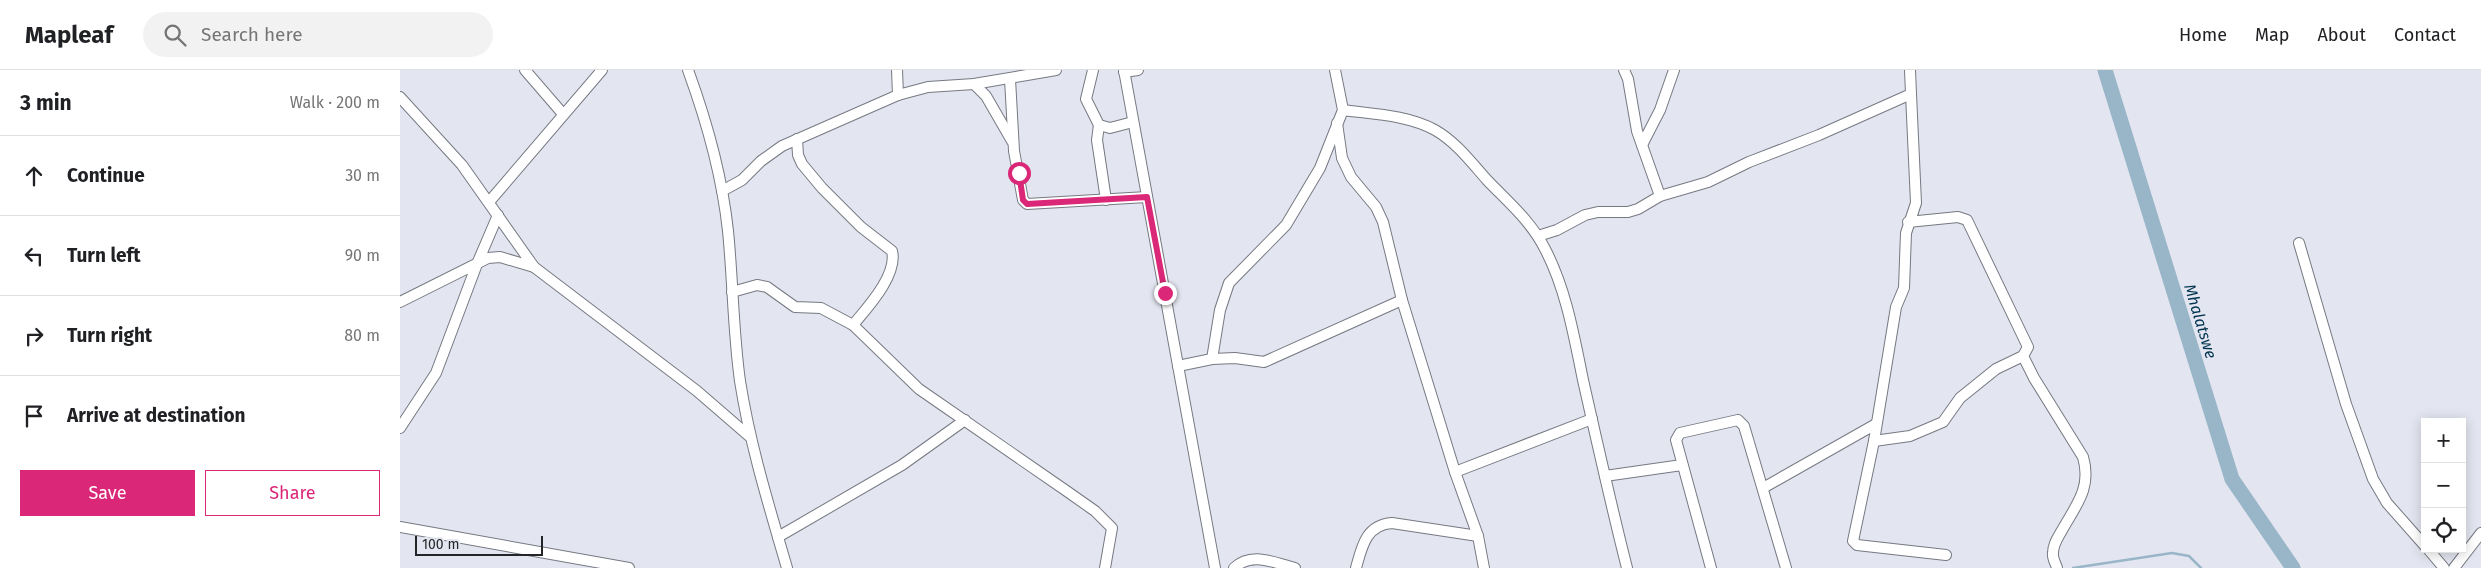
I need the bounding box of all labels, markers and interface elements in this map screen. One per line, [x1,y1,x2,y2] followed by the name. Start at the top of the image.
[143,12,493,57] search box
[25,21,113,49] text: Mapleaf
[161,21,189,49] icon: search
[201,23,303,46] text: Search here
[2179,24,2227,46] text: Home
[2255,24,2289,46] text: Map
[2317,24,2366,46] text: About
[2394,24,2456,46] text: Contact
[20,90,72,116] text: 3 min
[290,93,380,112] text: Walk · 200 m
[20,162,48,190] icon: ahead
[1008,162,1031,185] route start
[67,164,145,187] text: Continue
[345,166,380,185] text: 30 m
[20,242,48,270] icon: left
[67,244,141,267] text: Turn left
[345,246,380,265] text: 90 m
[1154,282,1177,305] route end
[2180,282,2221,361] water label: Mhalatswe
[20,322,48,350] icon: right
[67,324,152,347] text: Turn right
[344,326,380,345] text: 80 m
[20,402,48,430] icon: arrive
[67,404,246,427] text: Arrive at destination
[2421,418,2466,553] map controls
[2421,418,2466,463] button: +
[2421,463,2466,508] button: −
[20,470,195,516] button: Save
[205,470,380,516] button: Share
[2421,508,2466,553] button: locate
[415,533,542,556] scale bar
[422,536,459,553] text: 100 m

